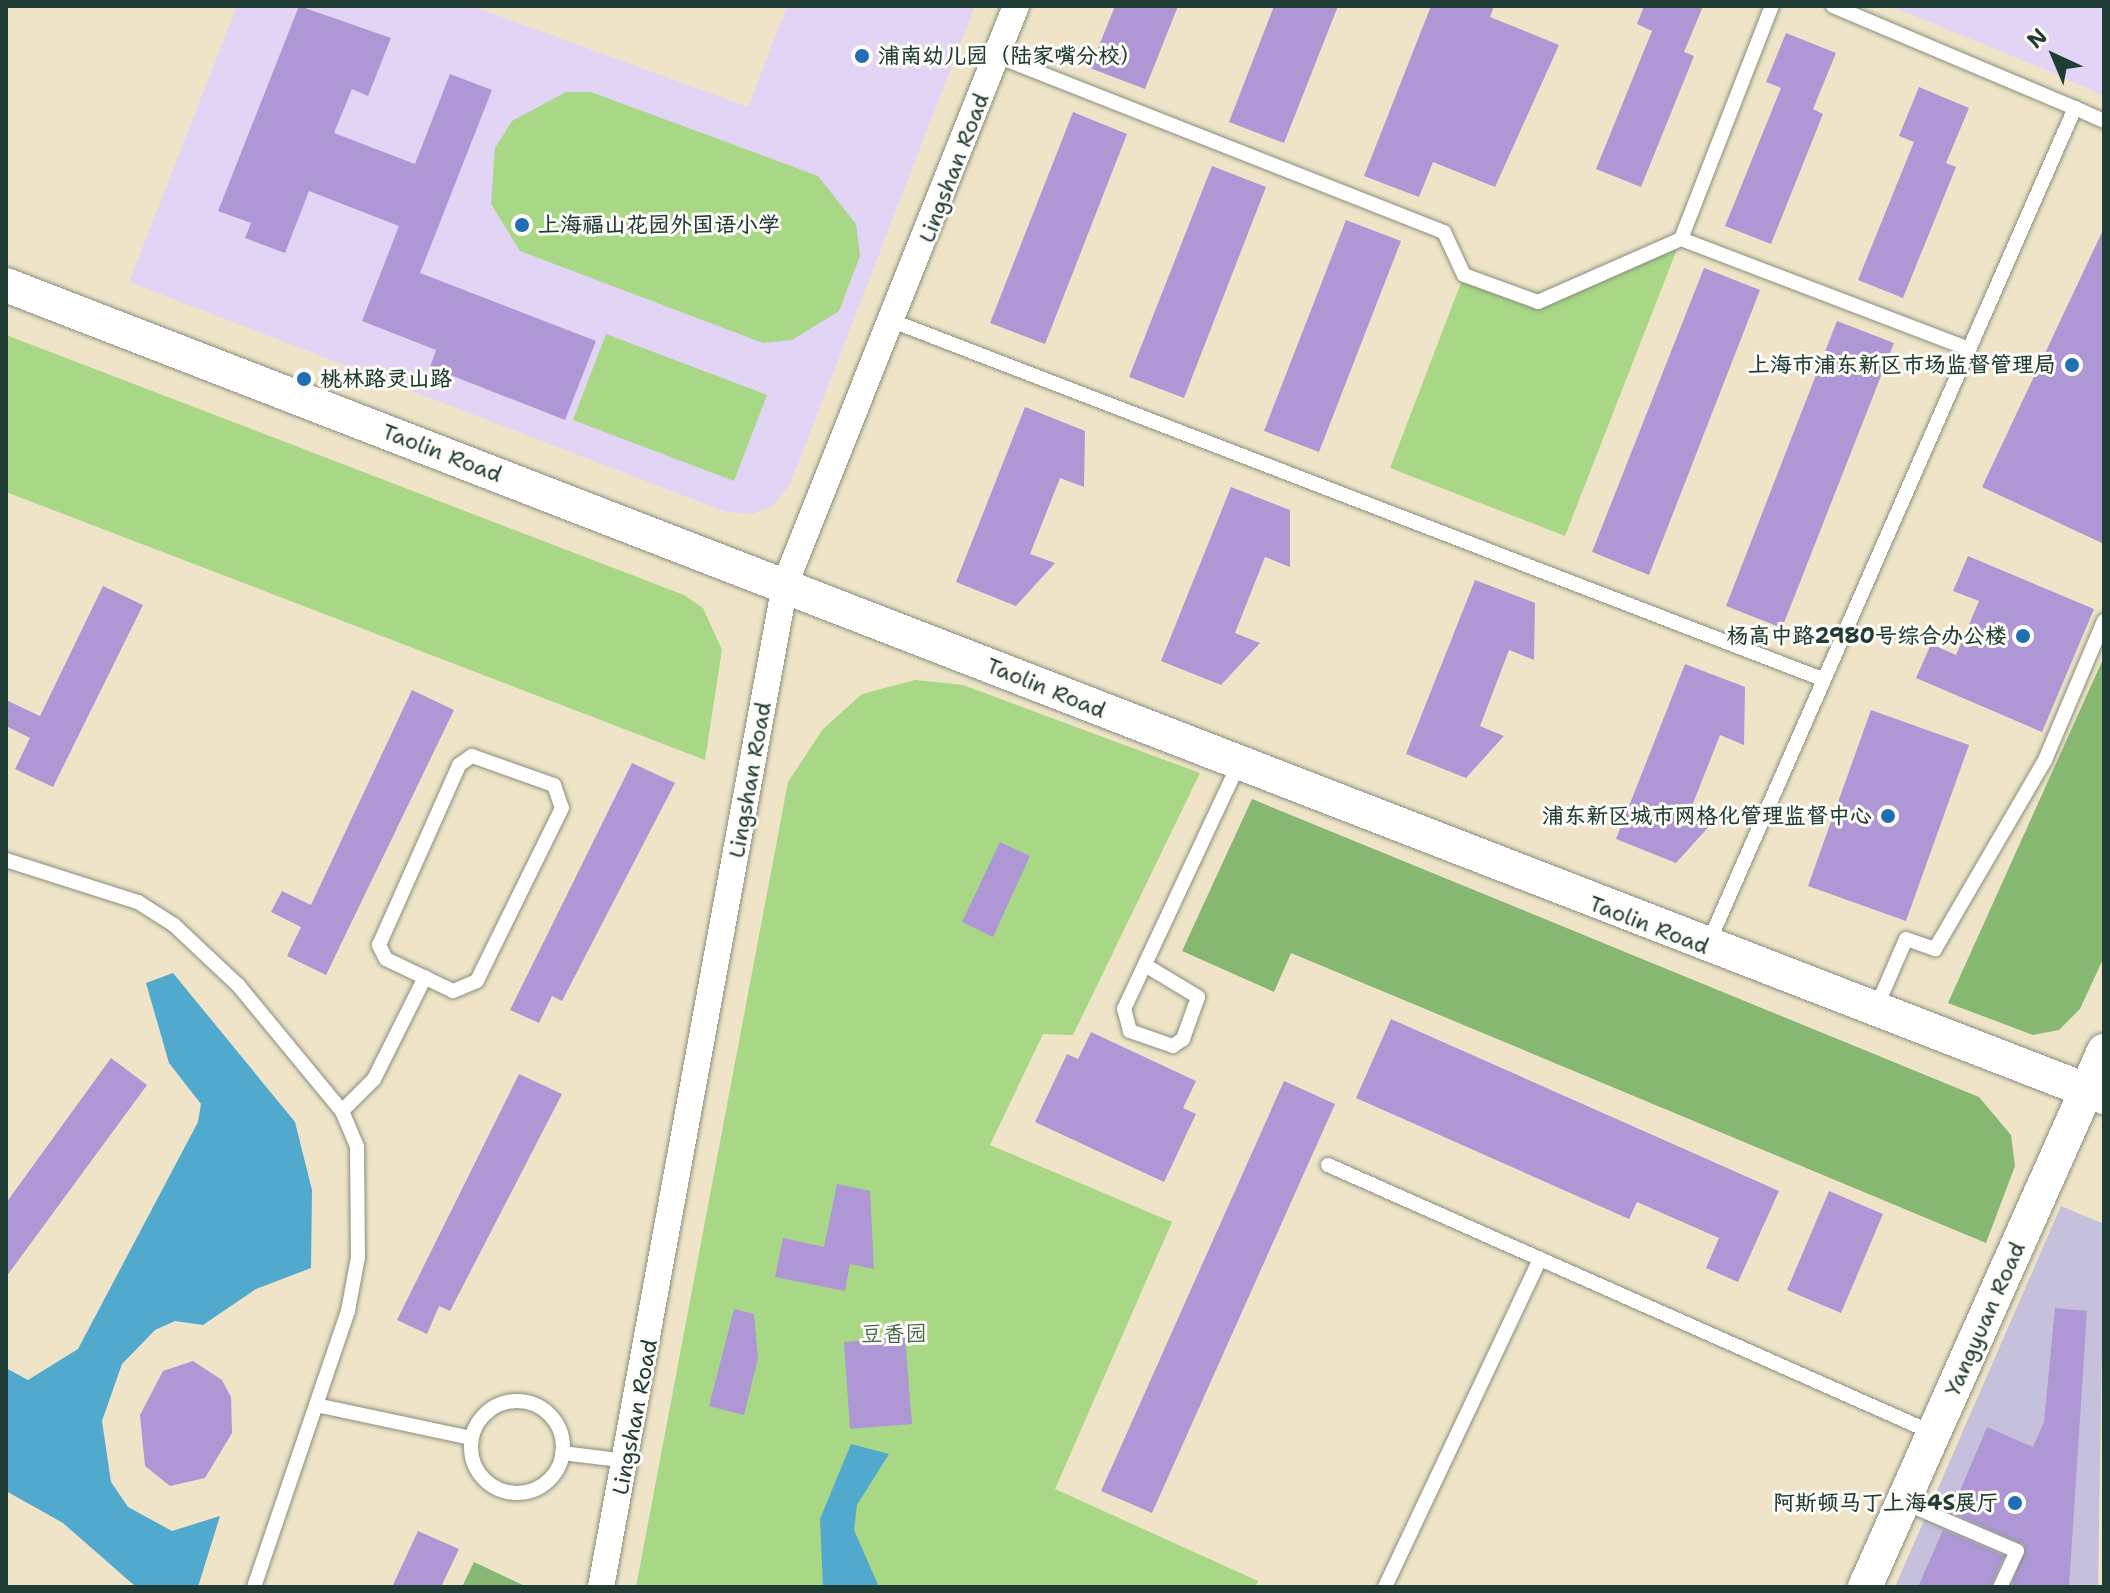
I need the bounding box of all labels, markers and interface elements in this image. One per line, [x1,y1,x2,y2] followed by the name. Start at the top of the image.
[2014,16,2094,96] north arrow
[2021,22,2053,55] text: N
[878,43,1142,69] place label: 浦南幼儿园（陆家嘴分校）
[853,47,871,65] marker: 浦南幼儿园（陆家嘴分校）
[913,90,995,246] street label: Lingshan Road
[538,212,780,238] place label: 上海福山花园外国语小学
[513,216,531,234] marker: 上海福山花园外国语小学
[1748,352,2056,378] place label: 上海市浦东新区市场监督管理局
[2063,356,2081,374] marker: 上海市浦东新区市场监督管理局
[320,366,452,392] place label: 桃林路灵山路
[295,370,313,388] marker: 桃林路灵山路
[378,418,506,488] street label: Taolin Road
[1726,623,2007,649] place label: 杨高中路2980号综合办公楼
[2014,627,2032,645] marker: 杨高中路2980号综合办公楼
[983,652,1109,724] street label: Taolin Road
[723,700,777,860] street label: Lingshan Road
[1542,803,1872,829] place label: 浦东新区城市网格化管理监督中心
[1879,807,1897,825] marker: 浦东新区城市网格化管理监督中心
[1585,890,1713,960] street label: Taolin Road
[1939,1238,2031,1400] street label: Yangyuan Road
[861,1321,927,1347] park label: 豆香园
[607,1337,663,1497] street label: Lingshan Road
[1773,1490,1999,1516] place label: 阿斯顿马丁上海4S展厅
[2006,1494,2024,1512] marker: 阿斯顿马丁上海4S展厅

